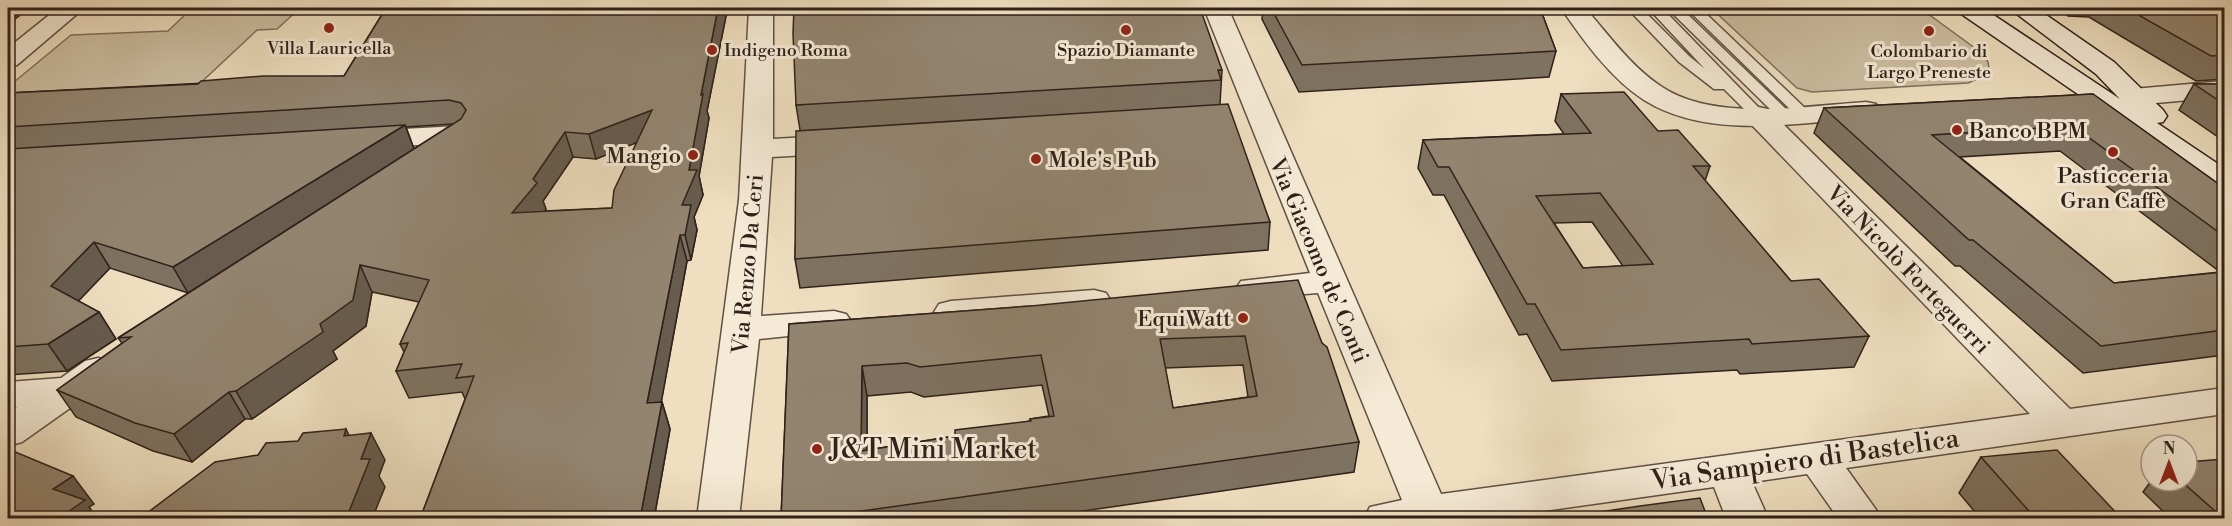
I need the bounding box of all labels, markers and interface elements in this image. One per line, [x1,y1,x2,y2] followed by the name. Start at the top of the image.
[322,21,336,35] marker: Villa Lauricella
[1119,23,1133,37] marker: Spazio Diamante
[1922,24,1936,38] marker: Colombario di Largo Preneste
[266,37,392,60] place label: Villa Lauricella
[724,39,849,62] place label: Indigeno Roma
[1057,39,1195,62] place label: Spazio Diamante
[1867,40,1991,84] place label: Colombario di Largo Preneste
[705,43,719,57] marker: Indigeno Roma
[1968,118,2087,145] place label: Banco BPM
[1950,123,1964,137] marker: Banco BPM
[606,143,681,170] place label: Mangio
[2106,145,2120,159] marker: Pasticceria Gran Caffè
[1048,147,1157,174] place label: Mole's Pub
[686,148,700,162] marker: Mangio
[1029,152,1043,166] marker: Mole's Pub
[1263,153,1374,367] street label: Via Giacomo de' Conti
[2057,163,2170,215] place label: Pasticceria Gran Caffè
[727,173,770,356] street label: Via Renzo Da Ceri
[1820,179,1996,360] street label: Via Nicolò Forteguerri
[1137,306,1231,333] place label: EquiWatt
[1236,311,1250,325] marker: EquiWatt
[1648,422,1962,499] street label: Via Sampiero di Bastelica
[828,433,1037,467] place label: J&T Mini Market
[2139,433,2199,493] north arrow
[2163,439,2176,459] text: N
[810,442,824,456] marker: J&T Mini Market

